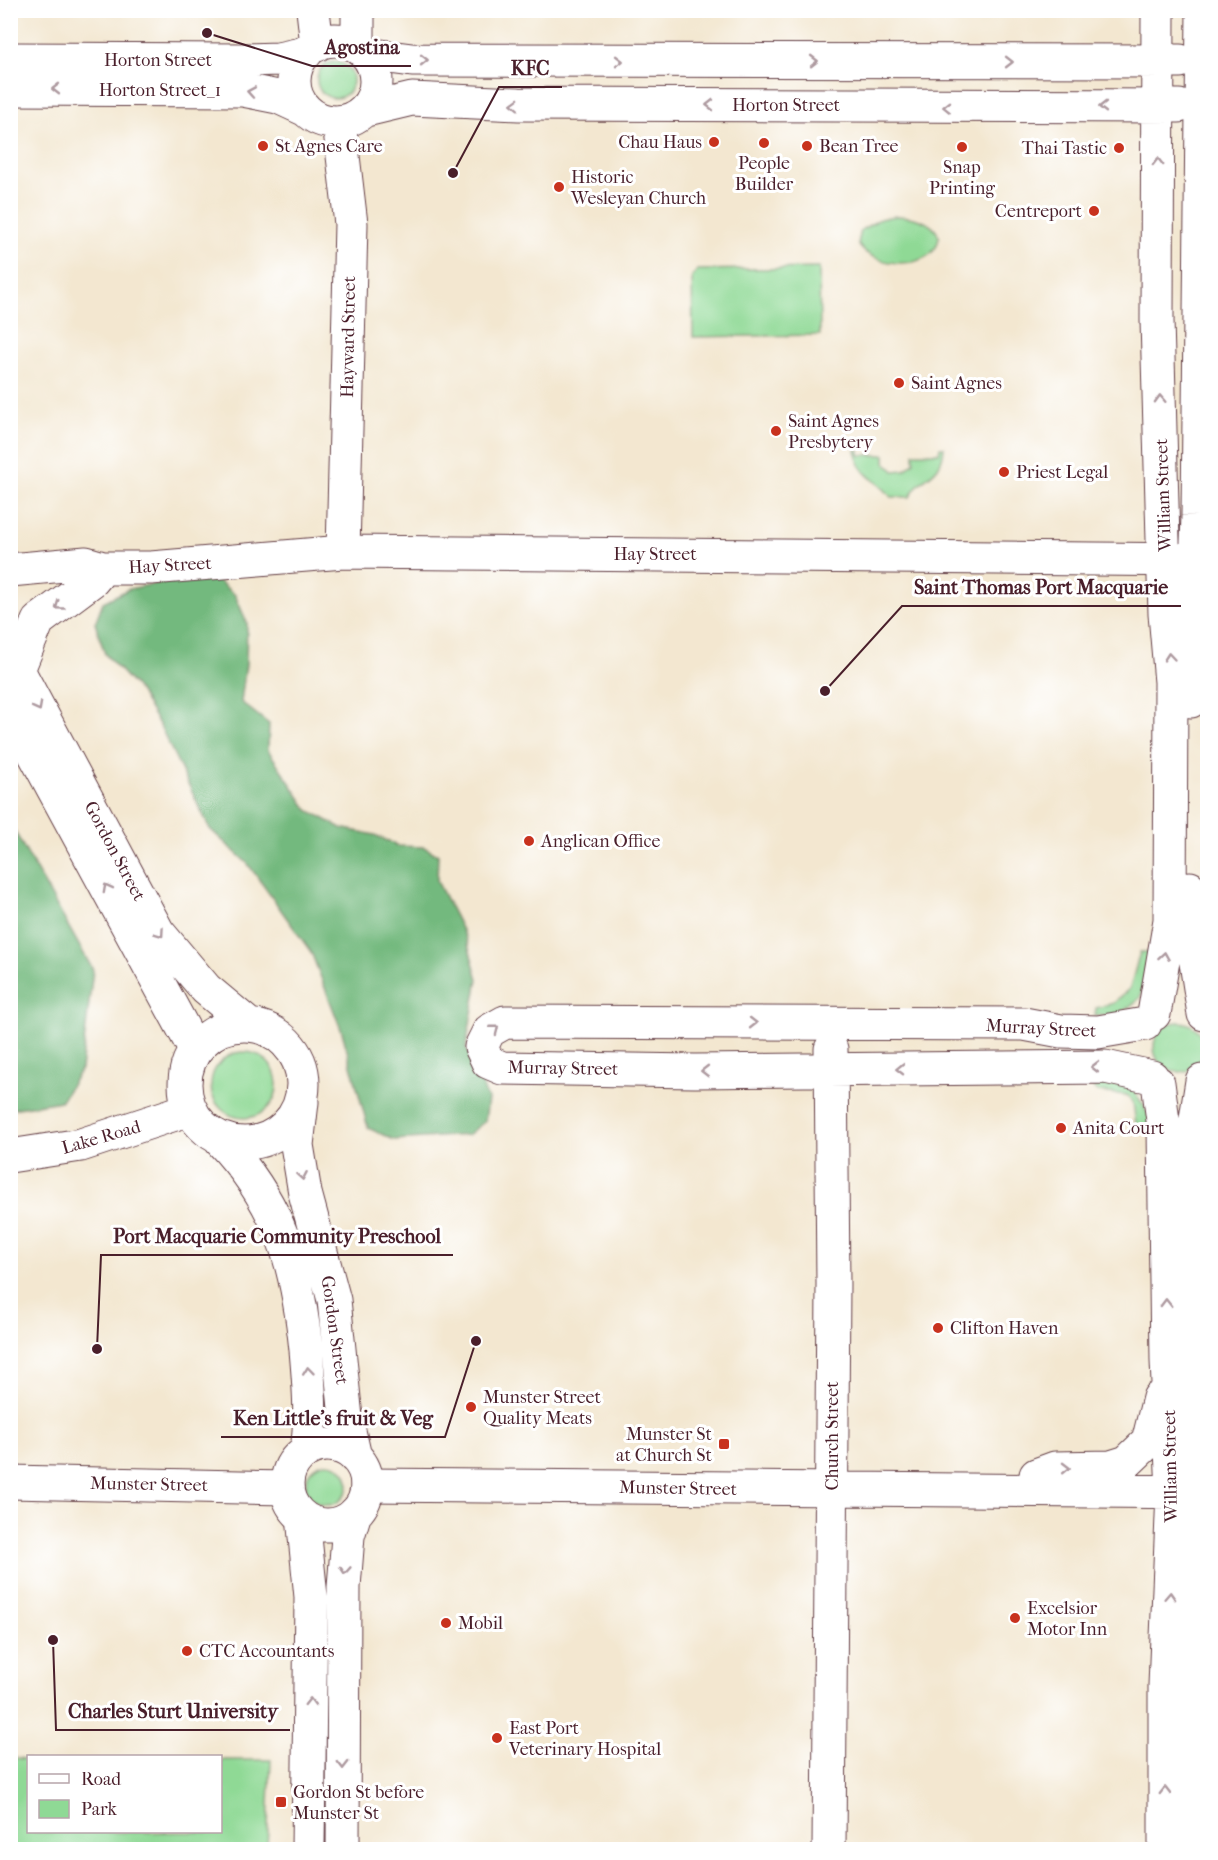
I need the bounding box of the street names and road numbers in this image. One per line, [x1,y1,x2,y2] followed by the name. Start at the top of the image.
[104,50,213,71] street label: Horton Street
[99,80,221,101] street label: Horton Street_1
[732,95,841,116] street label: Horton Street
[337,275,360,398] street label: Hayward Street
[1151,438,1176,553] street label: William Street
[613,544,697,565] street label: Hay Street
[128,553,213,578] street label: Hay Street
[80,798,150,905] street label: Gordon Street
[985,1015,1097,1042] street label: Murray Street
[507,1057,619,1080] street label: Murray Street
[59,1116,143,1159] street label: Lake Road
[316,1274,353,1386] street label: Gordon Street
[822,1381,843,1491] street label: Church Street
[1159,1409,1182,1524] street label: William Street
[90,1473,209,1496] street label: Munster Street
[619,1477,738,1500] street label: Munster Street

